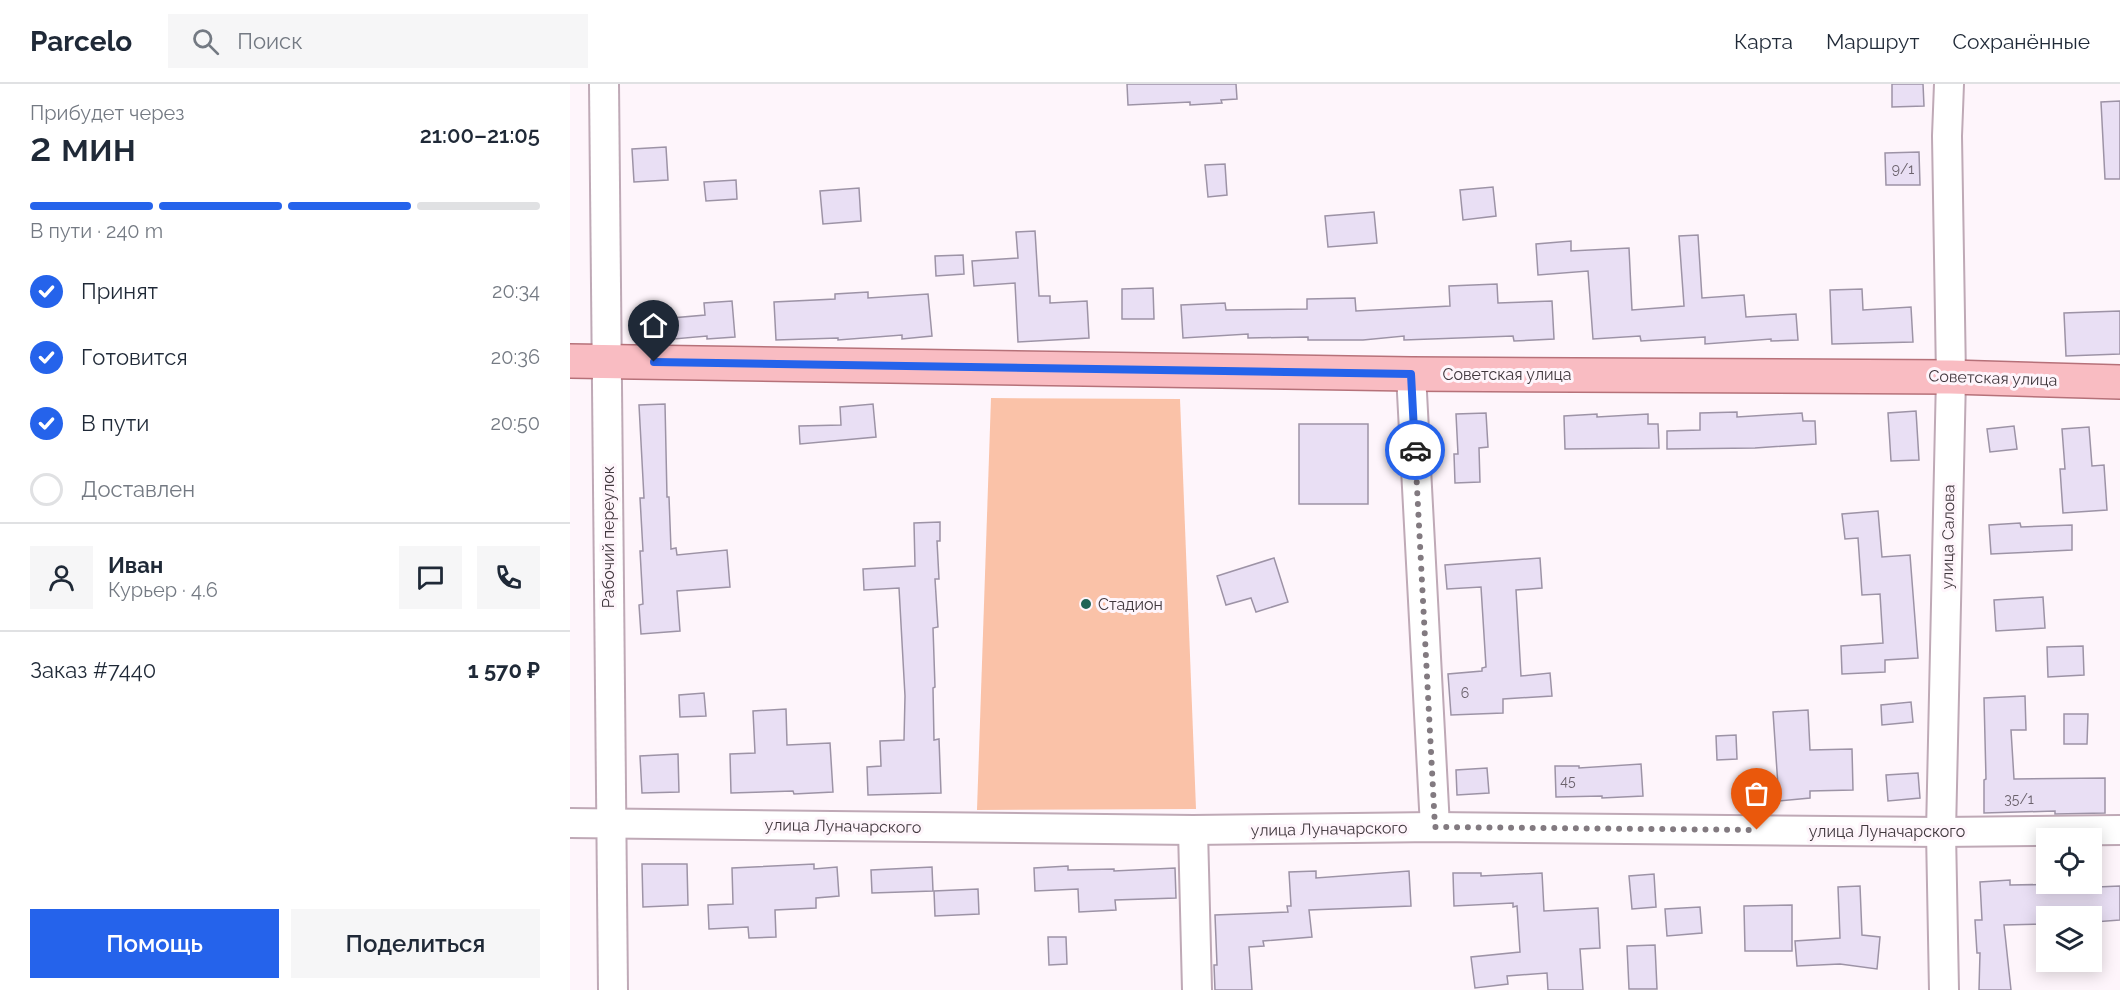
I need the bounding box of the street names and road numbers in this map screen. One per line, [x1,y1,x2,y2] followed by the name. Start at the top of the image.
[1442,365,1572,384] street label: Советская улица
[1928,366,2058,390] street label: Советская улица
[599,466,618,608] street label: Рабочий переулок
[1938,484,1958,590] street label: улица Салова
[764,815,922,837] street label: улица Луначарского
[1250,818,1408,840] street label: улица Луначарского
[1809,822,1965,841] street label: улица Луначарского

